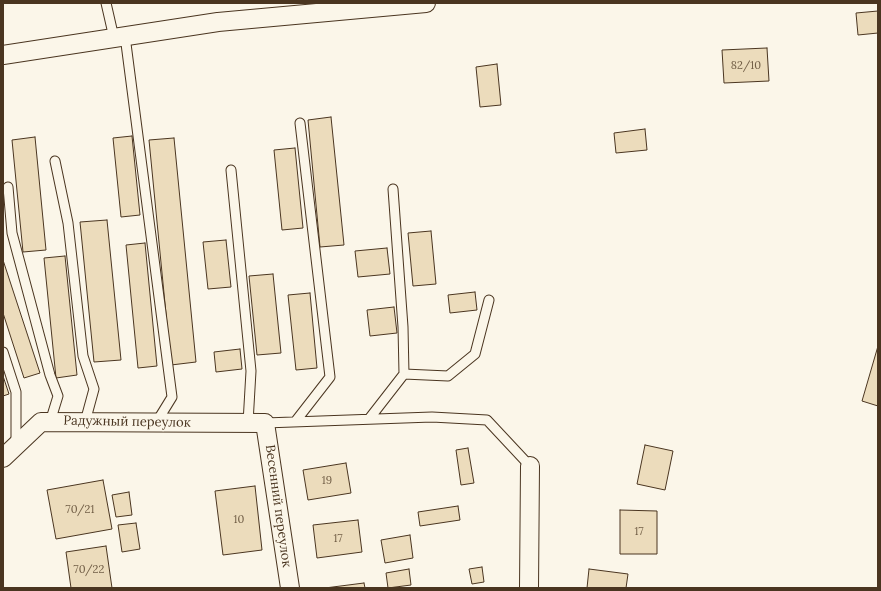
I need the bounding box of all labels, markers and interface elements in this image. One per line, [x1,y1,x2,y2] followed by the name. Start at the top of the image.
[731,59,761,73] house number: 82/10
[63,413,191,431] street label: Радужный переулок
[262,444,294,568] street label: Весенний переулок
[322,474,332,488] house number: 19
[66,503,94,517] house number: 70/21
[234,513,244,527] house number: 10
[634,525,644,539] house number: 17
[333,532,343,546] house number: 17
[74,563,104,577] house number: 70/22

